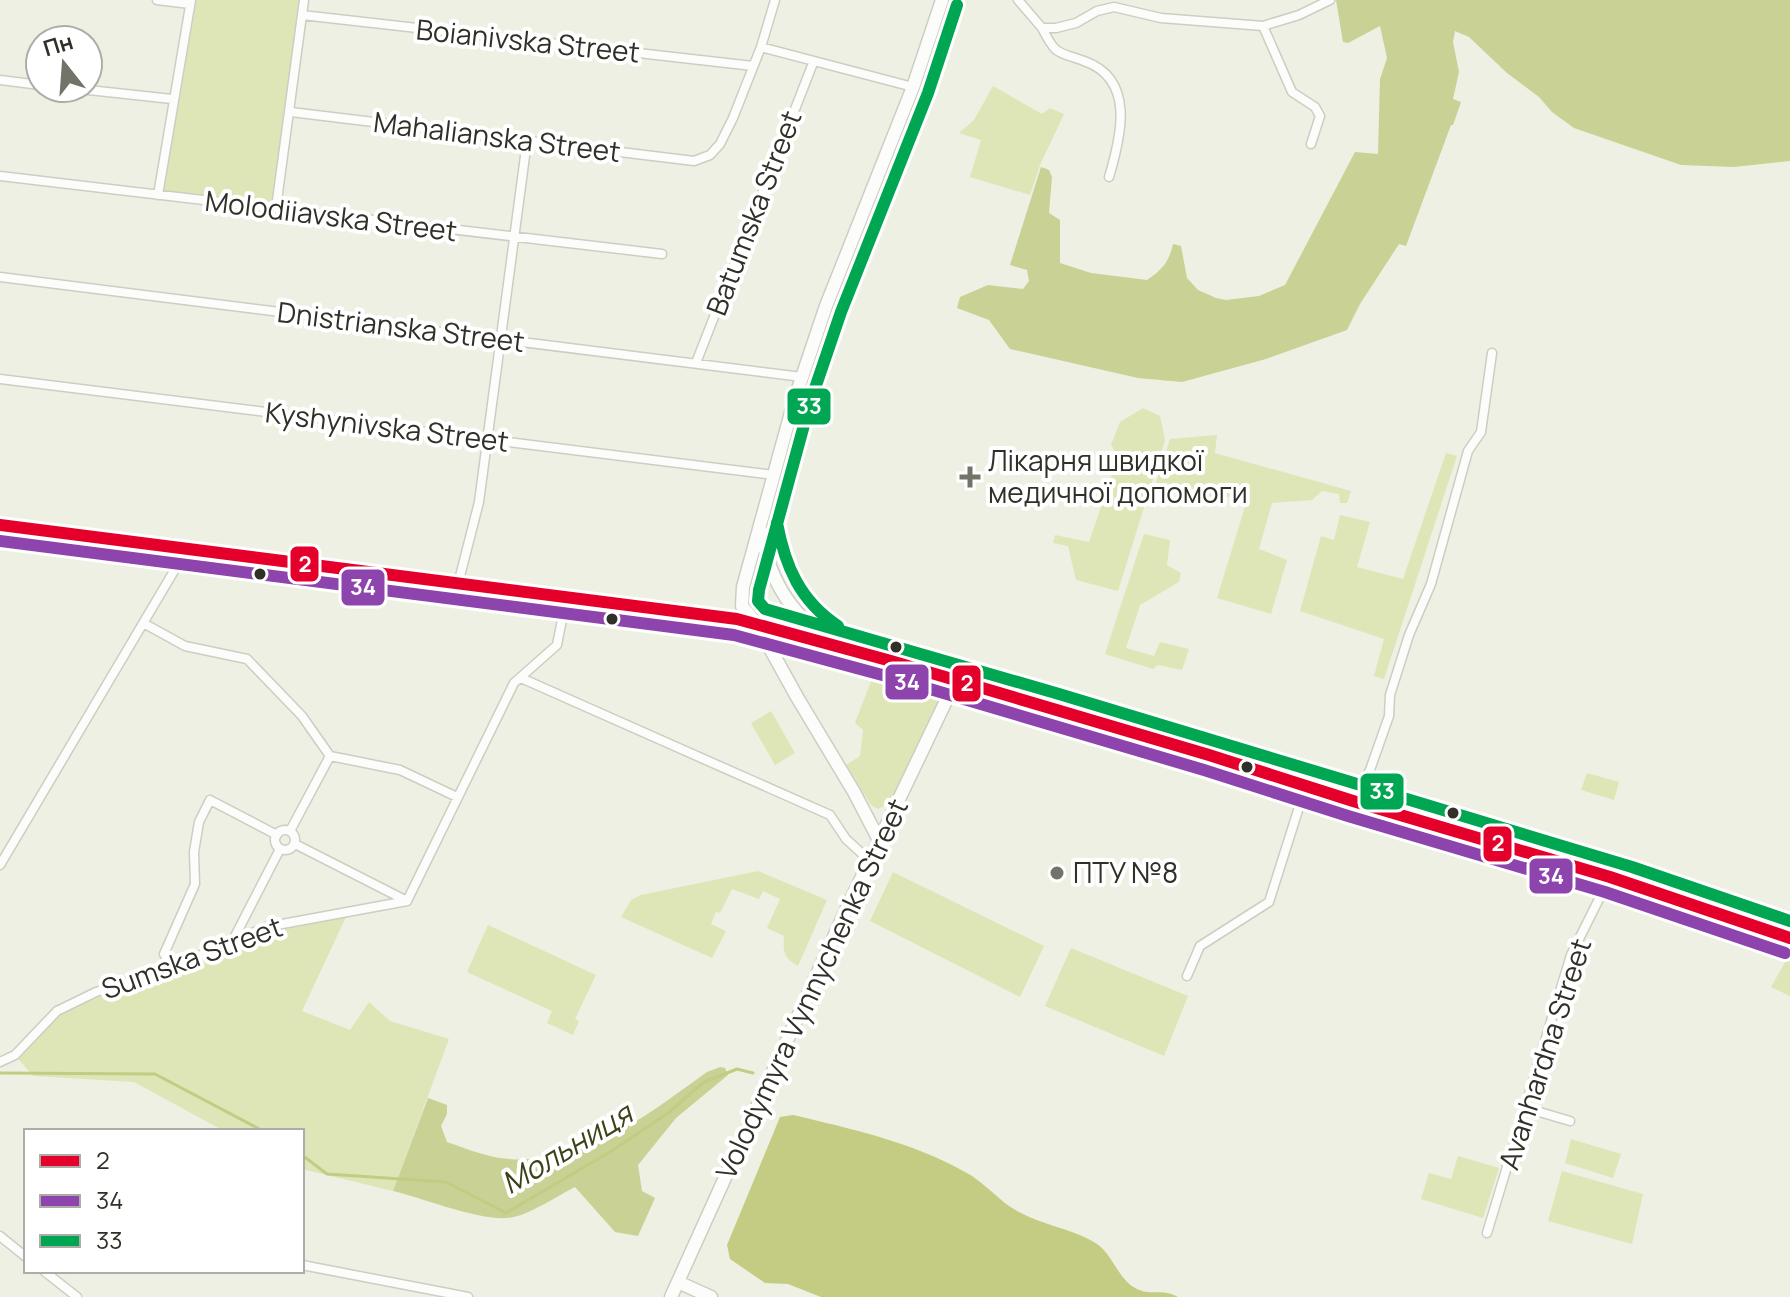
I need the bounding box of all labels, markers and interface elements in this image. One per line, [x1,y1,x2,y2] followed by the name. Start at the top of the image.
[414,9,642,71] street label: Boianivska Street
[24,24,104,104] north arrow
[40,26,77,64] text: Пн
[371,102,623,170] street label: Mahalianska Street
[697,105,810,320] street label: Batumska Street
[203,181,459,249] street label: Molodiiavska Street
[275,292,527,360] street label: Dnistrianska Street
[786,387,832,426] line badge: 33
[796,391,822,421] text: 33
[263,392,511,460] street label: Kyshynivska Street
[988,441,1248,511] place label: Лікарня швидкої медичної допомоги
[959,466,981,488] marker: Лікарня швидкої медичної допомоги
[289,545,320,583] line badge: 2
[298,549,312,579] text: 2
[252,566,268,582] unlabelled marker
[340,568,386,607] line badge: 34
[350,572,376,602] text: 34
[604,611,620,627] unlabelled marker
[888,639,904,655] unlabelled marker
[884,663,930,701] line badge: 34
[951,664,982,703] line badge: 2
[894,667,920,697] text: 34
[960,668,974,698] text: 2
[1239,759,1255,775] unlabelled marker
[1359,772,1405,811] line badge: 33
[1369,776,1395,806] text: 33
[706,792,916,1185] street label: Volodymyra Vynnychenka Street
[1445,805,1461,821] unlabelled marker
[1482,825,1513,863] line badge: 2
[1491,828,1505,858] text: 2
[1073,853,1178,891] place label: ПТУ №8
[1528,857,1574,895] line badge: 34
[1538,861,1564,891] text: 34
[1048,864,1066,882] marker: ПТУ №8
[96,907,287,1007] street label: Sumska Street
[1489,933,1599,1174] street label: Avanhardna Street
[493,1091,641,1203] water label: Мольниця
[24,1129,304,1273] legend
[96,1143,110,1176] text: 2
[96,1183,123,1216] text: 34
[96,1223,123,1256] text: 33

